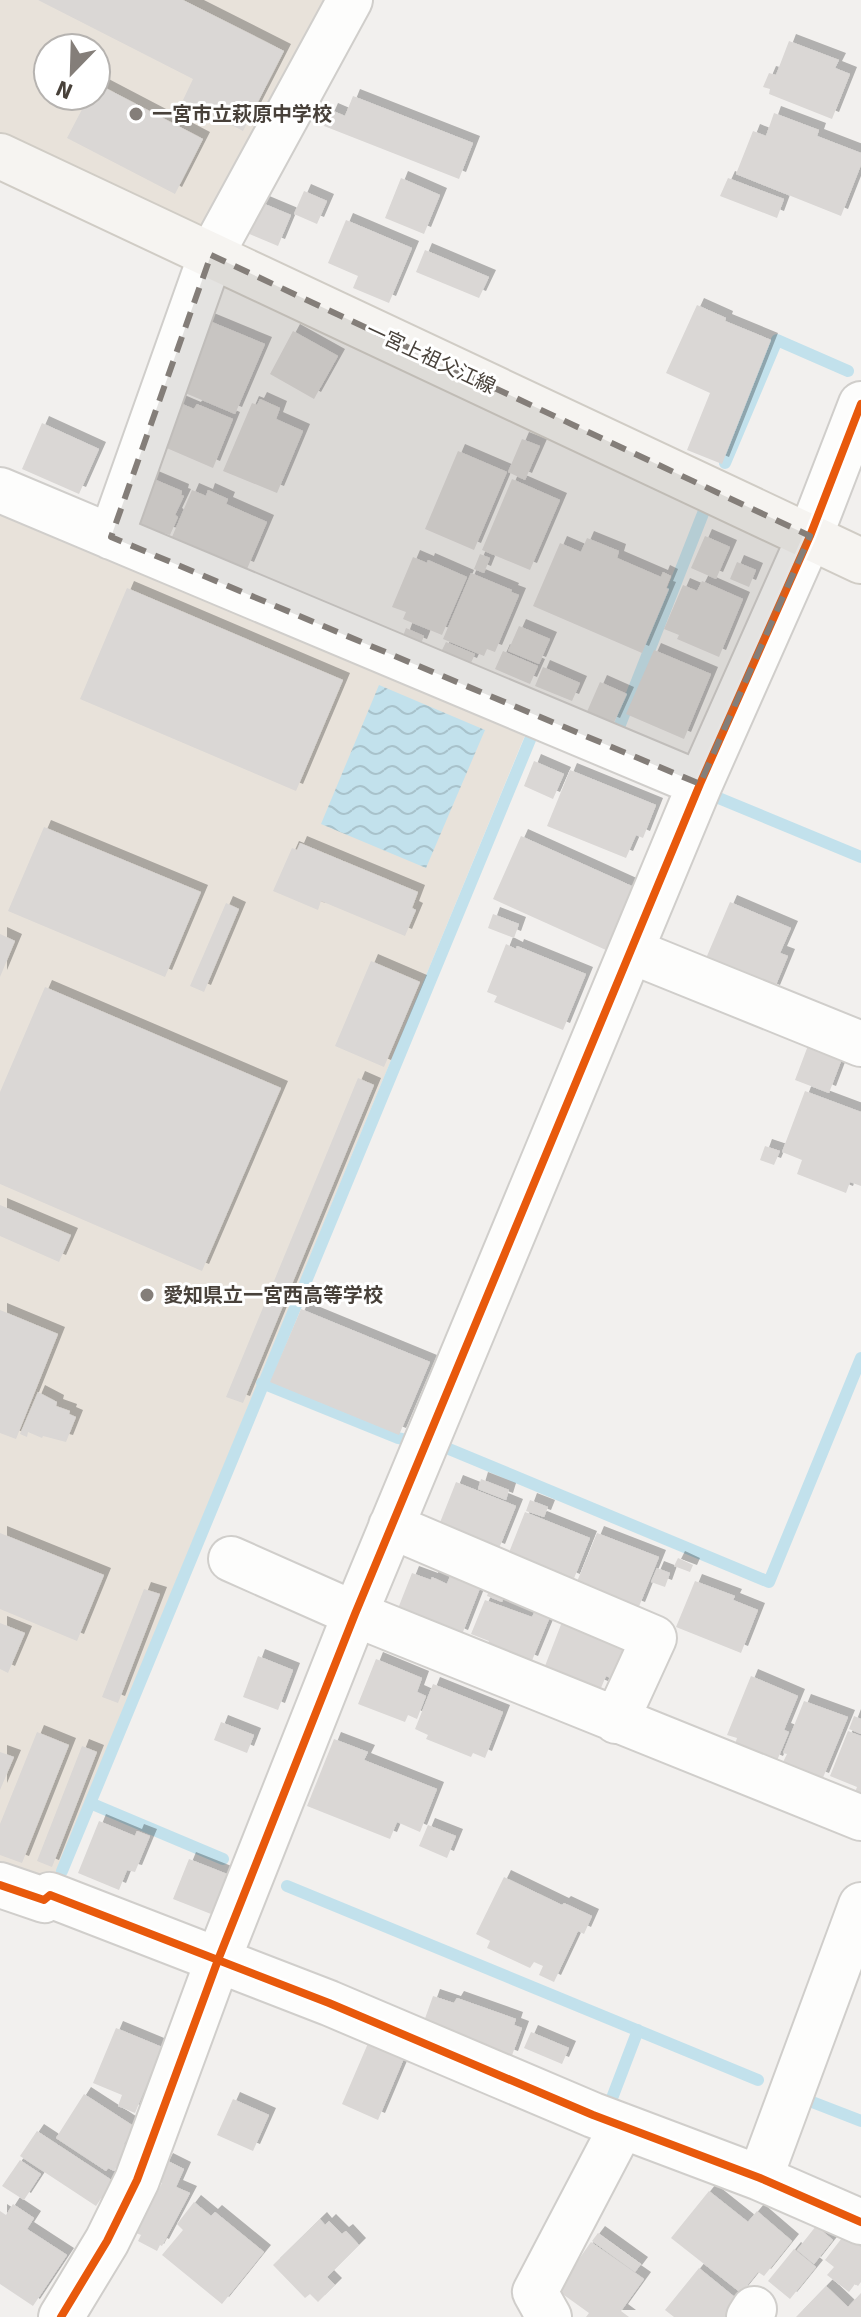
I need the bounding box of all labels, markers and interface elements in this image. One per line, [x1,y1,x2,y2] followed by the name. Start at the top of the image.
[32,32,112,112] north arrow
[52,75,77,105] text: N
[152,102,332,127] place label: 一宮市立萩原中学校
[127,105,145,123] marker: 一宮市立萩原中学校
[362,318,500,399] street label: 一宮上祖父江線
[163,1283,383,1308] place label: 愛知県立一宮西高等学校
[138,1286,156,1304] marker: 愛知県立一宮西高等学校

